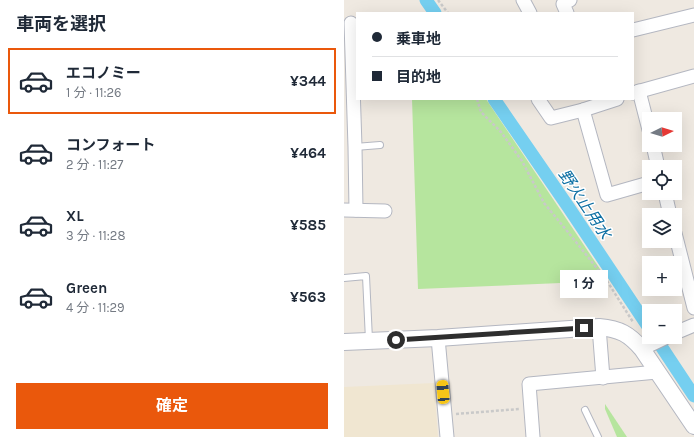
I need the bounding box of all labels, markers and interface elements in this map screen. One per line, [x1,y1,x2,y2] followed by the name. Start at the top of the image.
[16,13,106,35] text: 車両を選択
[396,30,441,48] text: 乗車地
[18,63,54,99] icon: car
[66,64,141,82] text: エコノミー
[396,68,441,86] text: 目的地
[290,72,326,90] text: ¥344
[66,85,121,100] text: 1 分 · 11:26
[642,112,682,152] north arrow
[642,112,682,344] map controls
[18,135,54,171] icon: car
[66,136,156,154] text: コンフォート
[290,144,326,162] text: ¥464
[66,157,123,172] text: 2 分 · 11:27
[642,160,682,200] button: locate
[555,166,616,244] water label: 野火止用水
[18,207,54,243] icon: car
[66,207,84,225] text: XL
[642,208,682,248] button: layers
[290,216,326,234] text: ¥585
[66,228,125,243] text: 3 分 · 11:28
[642,256,682,296] button: +
[560,270,608,298] callout: 1 分
[574,276,594,291] text: 1 分
[18,279,54,315] icon: car
[66,279,107,297] text: Green
[290,288,326,306] text: ¥563
[66,300,125,315] text: 4 分 · 11:29
[642,304,682,344] button: −
[575,319,593,337] route end
[387,331,405,349] route start
[436,380,450,404] car
[16,383,328,429] button: 確定

